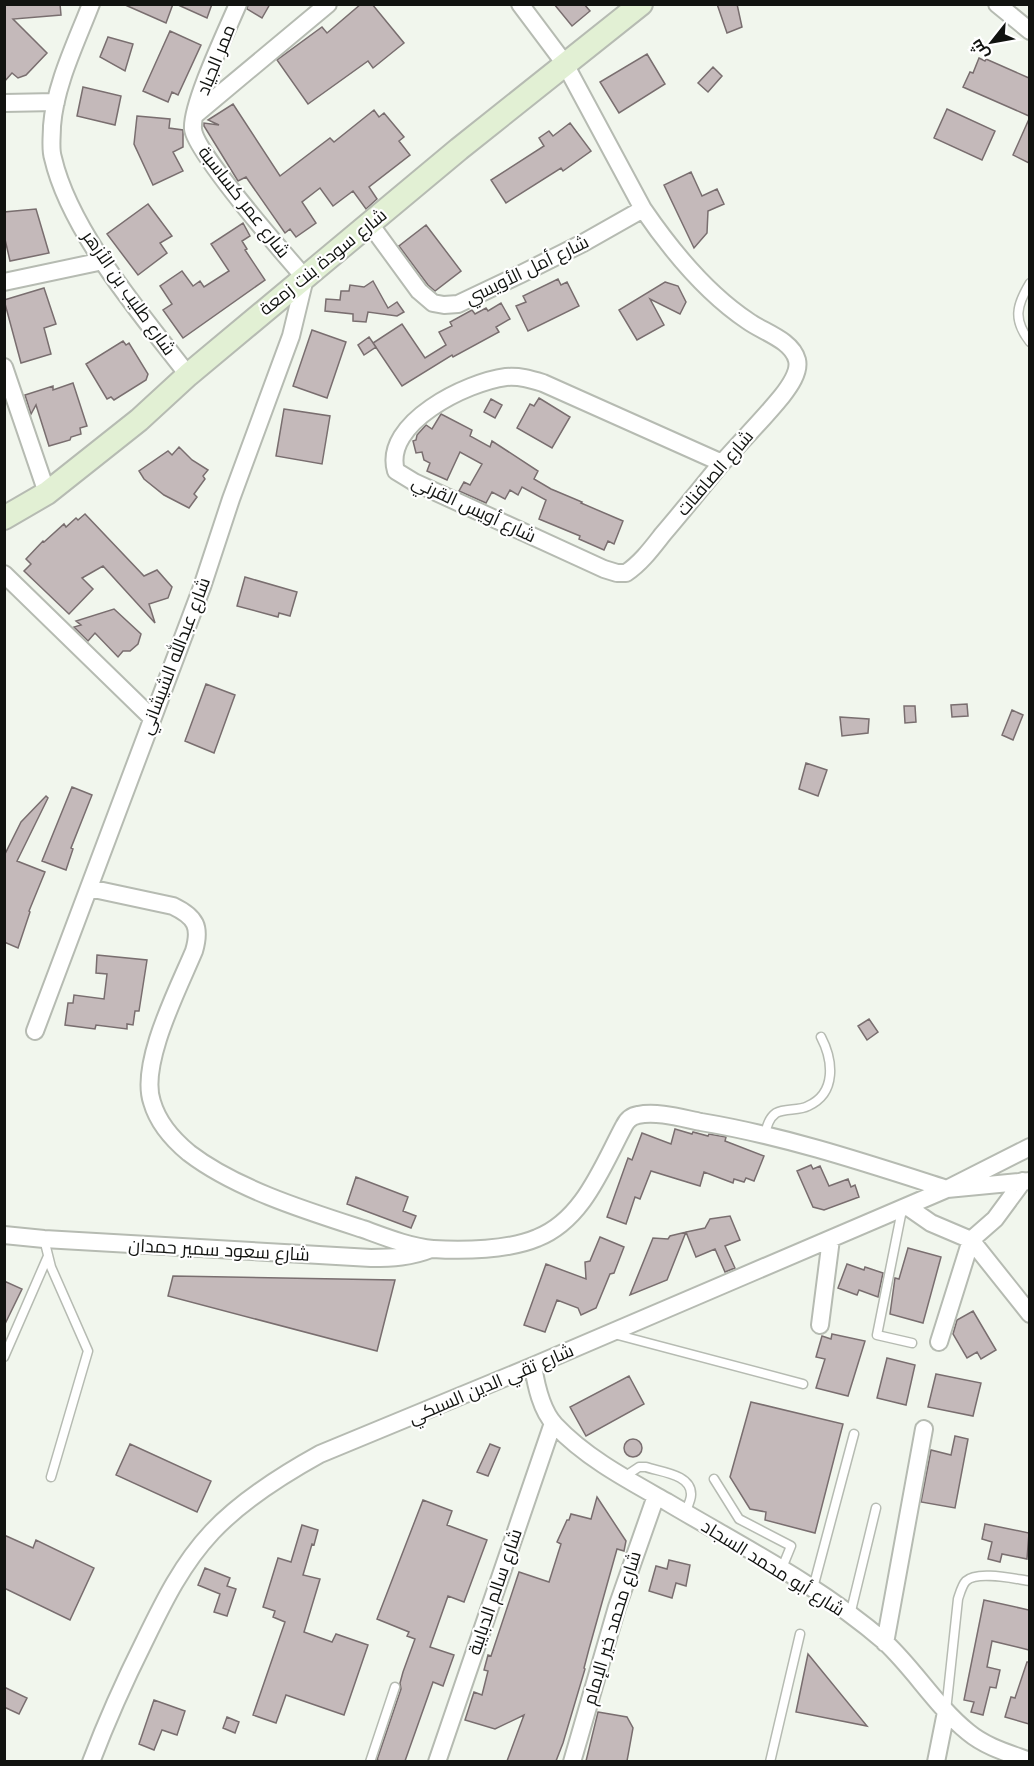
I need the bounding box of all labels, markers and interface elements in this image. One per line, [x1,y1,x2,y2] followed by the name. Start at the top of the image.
[962,12,1022,72] north arrow
[192,22,240,98] street label: ممر الجياد
[965,36,993,64] text: ش
[193,142,294,263] street label: شارع عمر كساسبة
[255,204,392,321] street label: شارع سودة بنت زمعة
[76,226,180,360] street label: شارع طليب بن الأزهر
[462,231,593,311] street label: شارع أمل الأويسي
[672,426,759,521] street label: شارع الصافنات
[407,471,540,550] street label: شارع أويس القرني
[134,574,218,739] street label: شارع عبدالله الشيشاني
[128,1234,310,1267] street label: شارع سعود سمير حمدان
[405,1339,578,1432] street label: شارع تقي الدين السبكي
[697,1515,849,1622] street label: شارع أبو محمد السجاد
[463,1526,528,1658] street label: شارع سالم الدبايبة
[578,1549,647,1708] street label: شارع محمد خير الإمام

